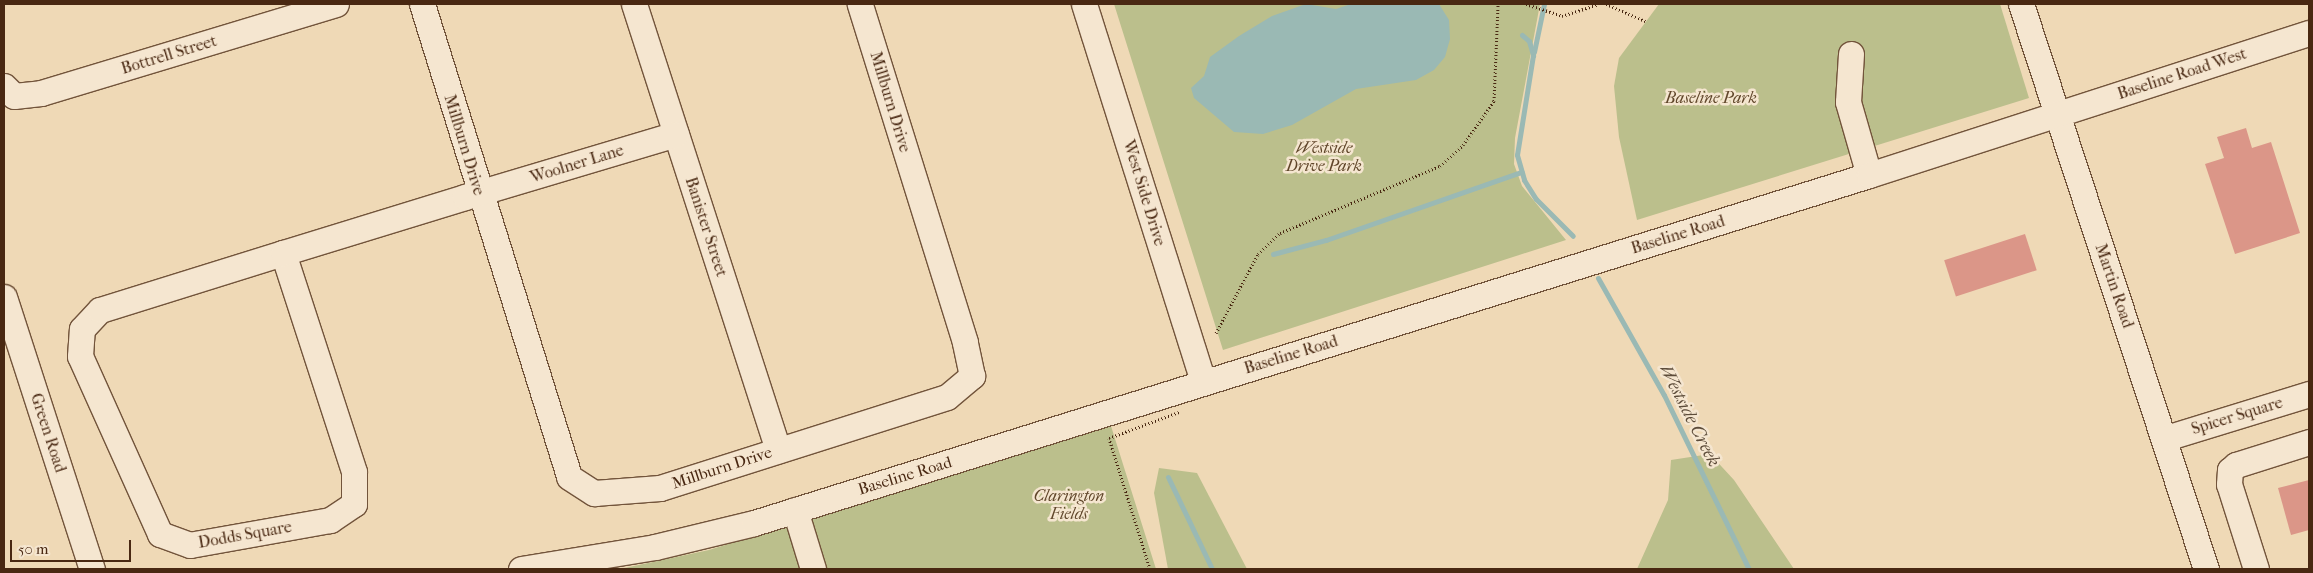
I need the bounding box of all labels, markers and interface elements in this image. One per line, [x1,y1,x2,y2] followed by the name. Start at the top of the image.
[119,31,219,79] street label: Bottrell Street
[2115,44,2249,104] street label: Baseline Road West
[866,49,914,155] street label: Millburn Drive
[1665,88,1757,108] park label: Baseline Park
[440,92,488,198] street label: Millburn Drive
[1119,138,1169,248] street label: West Side Drive
[1286,138,1362,176] park label: Westside Drive Park
[528,141,626,187] street label: Woolner Lane
[681,175,731,279] street label: Banister Street
[1629,212,1727,258] street label: Baseline Road
[2091,241,2137,331] street label: Martin Road
[1242,332,1340,378] street label: Baseline Road
[1654,361,1724,471] water label: Westside Creek
[26,391,70,475] street label: Green Road
[2189,393,2285,439] street label: Spicer Square
[670,443,774,493] street label: Millburn Drive
[856,453,954,499] street label: Baseline Road
[1034,486,1104,524] park label: Clarington Fields
[197,517,293,553] street label: Dodds Square
[12,530,134,562] scale bar
[18,540,48,558] text: 50 m

